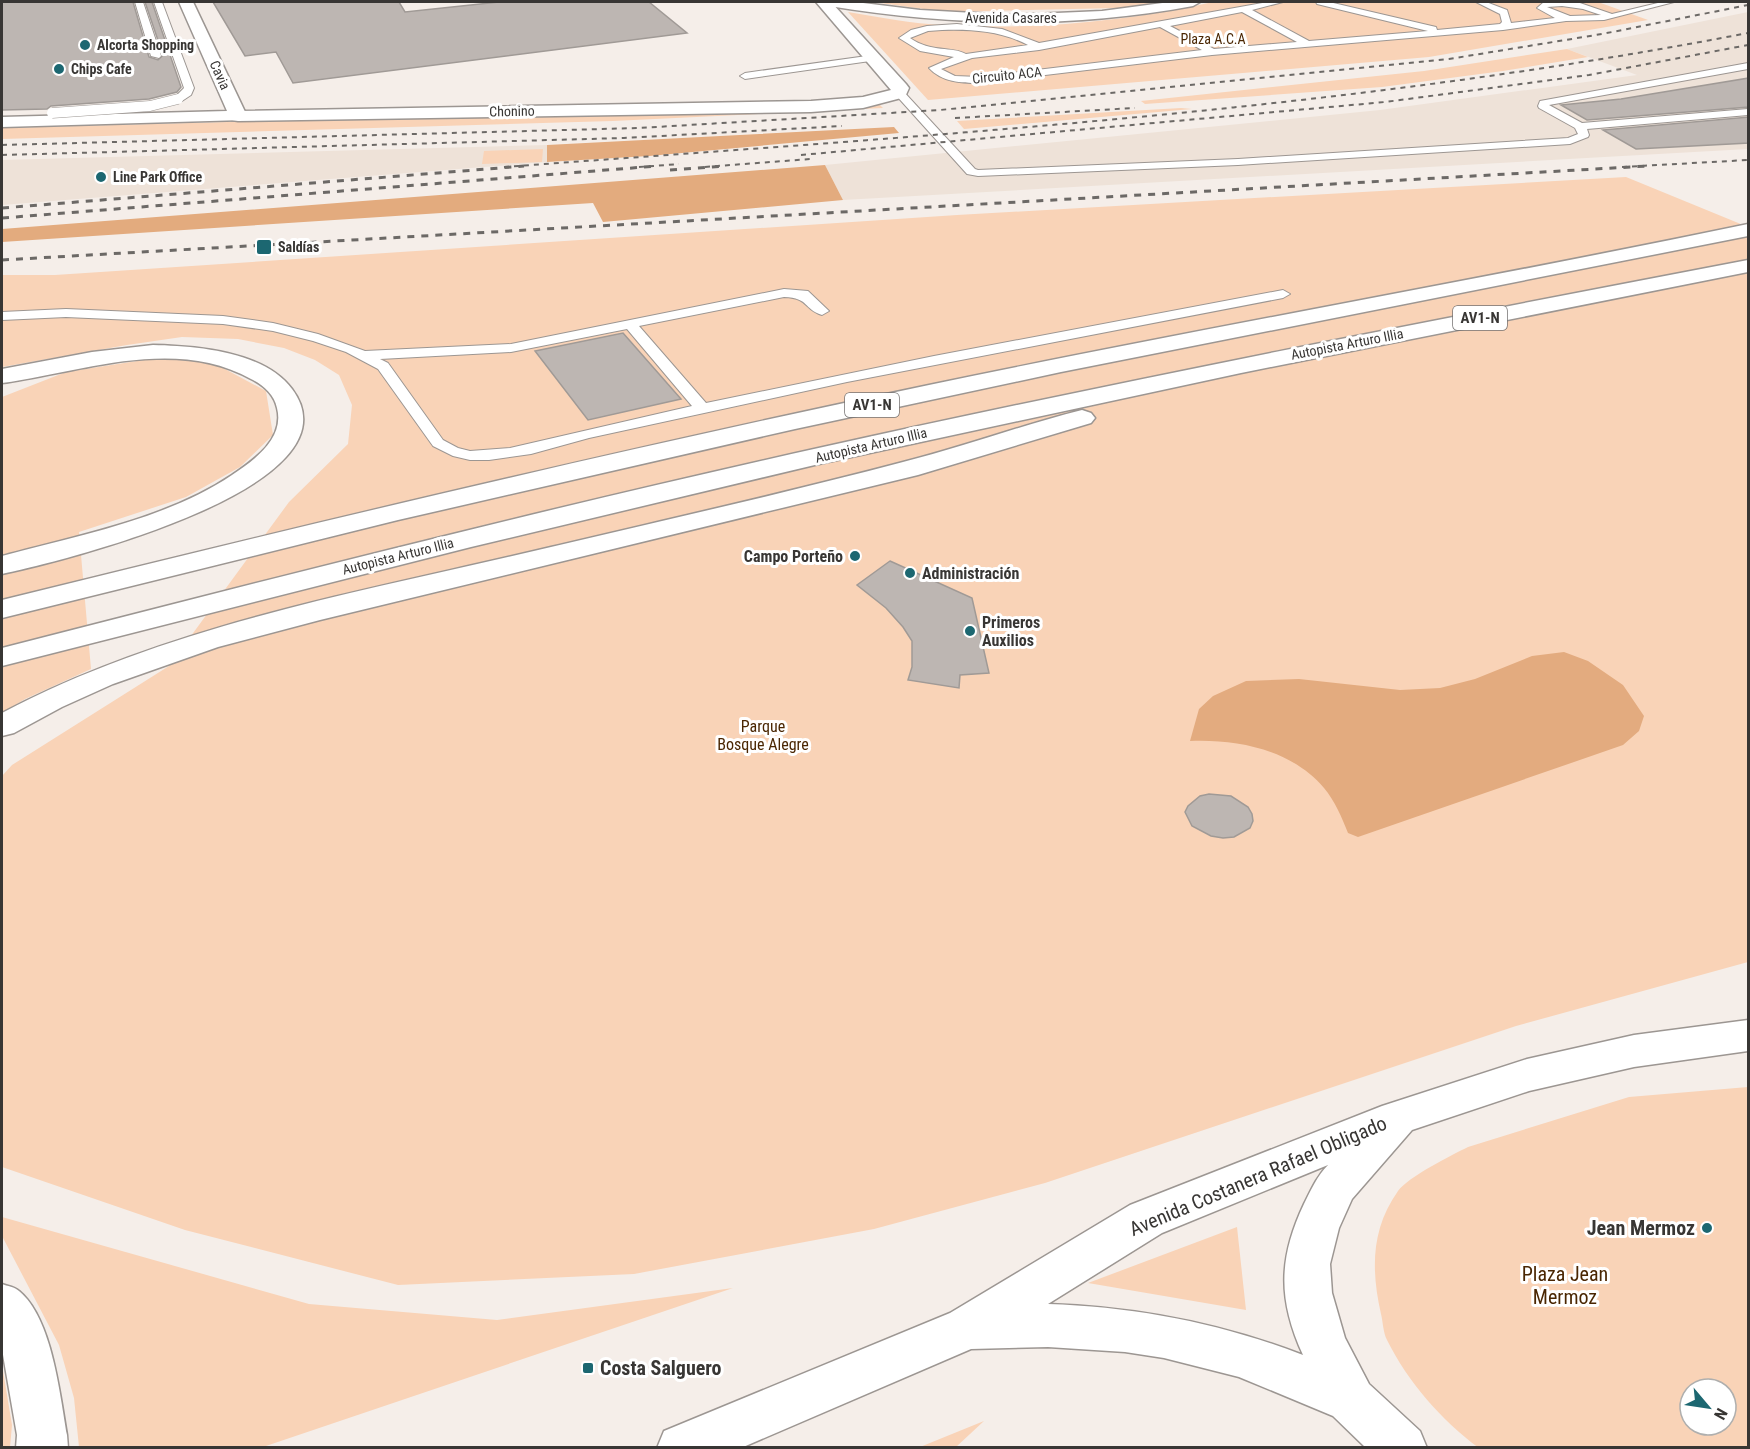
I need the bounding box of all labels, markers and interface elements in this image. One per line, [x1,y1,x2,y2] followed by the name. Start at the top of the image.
[965,10,1057,26] street label: Avenida Casares
[1180,31,1246,47] park label: Plaza A.C.A
[97,37,194,53] place label: Alcorta Shopping
[78,38,92,52] marker: Alcorta Shopping
[206,58,234,92] street label: Cavia
[71,61,132,77] place label: Chips Cafe
[52,62,66,76] marker: Chips Cafe
[971,63,1043,87] street label: Circuito ACA
[489,103,535,119] street label: Chonino
[113,169,202,185] place label: Line Park Office
[94,170,108,184] marker: Line Park Office
[255,238,273,256] marker: Saldías
[278,239,319,255] place label: Saldías
[1453,306,1507,330] road number: AV1-N
[1289,325,1405,363] street label: Autopista Arturo Illia
[845,393,899,417] road number: AV1-N
[814,424,928,466] street label: Autopista Arturo Illia
[341,534,455,578] street label: Autopista Arturo Illia
[744,547,843,566] place label: Campo Porteño
[848,549,862,563] marker: Campo Porteño
[922,564,1019,583] place label: Administración
[903,566,917,580] marker: Administración
[982,613,1040,650] place label: Primeros Auxilios
[963,624,977,638] marker: Primeros Auxilios
[717,717,809,754] park label: Parque Bosque Alegre
[1126,1111,1390,1241] street label: Avenida Costanera Rafael Obligado
[1587,1216,1695,1240] place label: Jean Mermoz
[1700,1221,1714,1235] marker: Jean Mermoz
[1522,1262,1608,1309] park label: Plaza Jean Mermoz
[600,1356,722,1380] place label: Costa Salguero
[581,1361,595,1375] marker: Costa Salguero
[1678,1377,1738,1437] north arrow
[1710,1405,1731,1423] text: N

